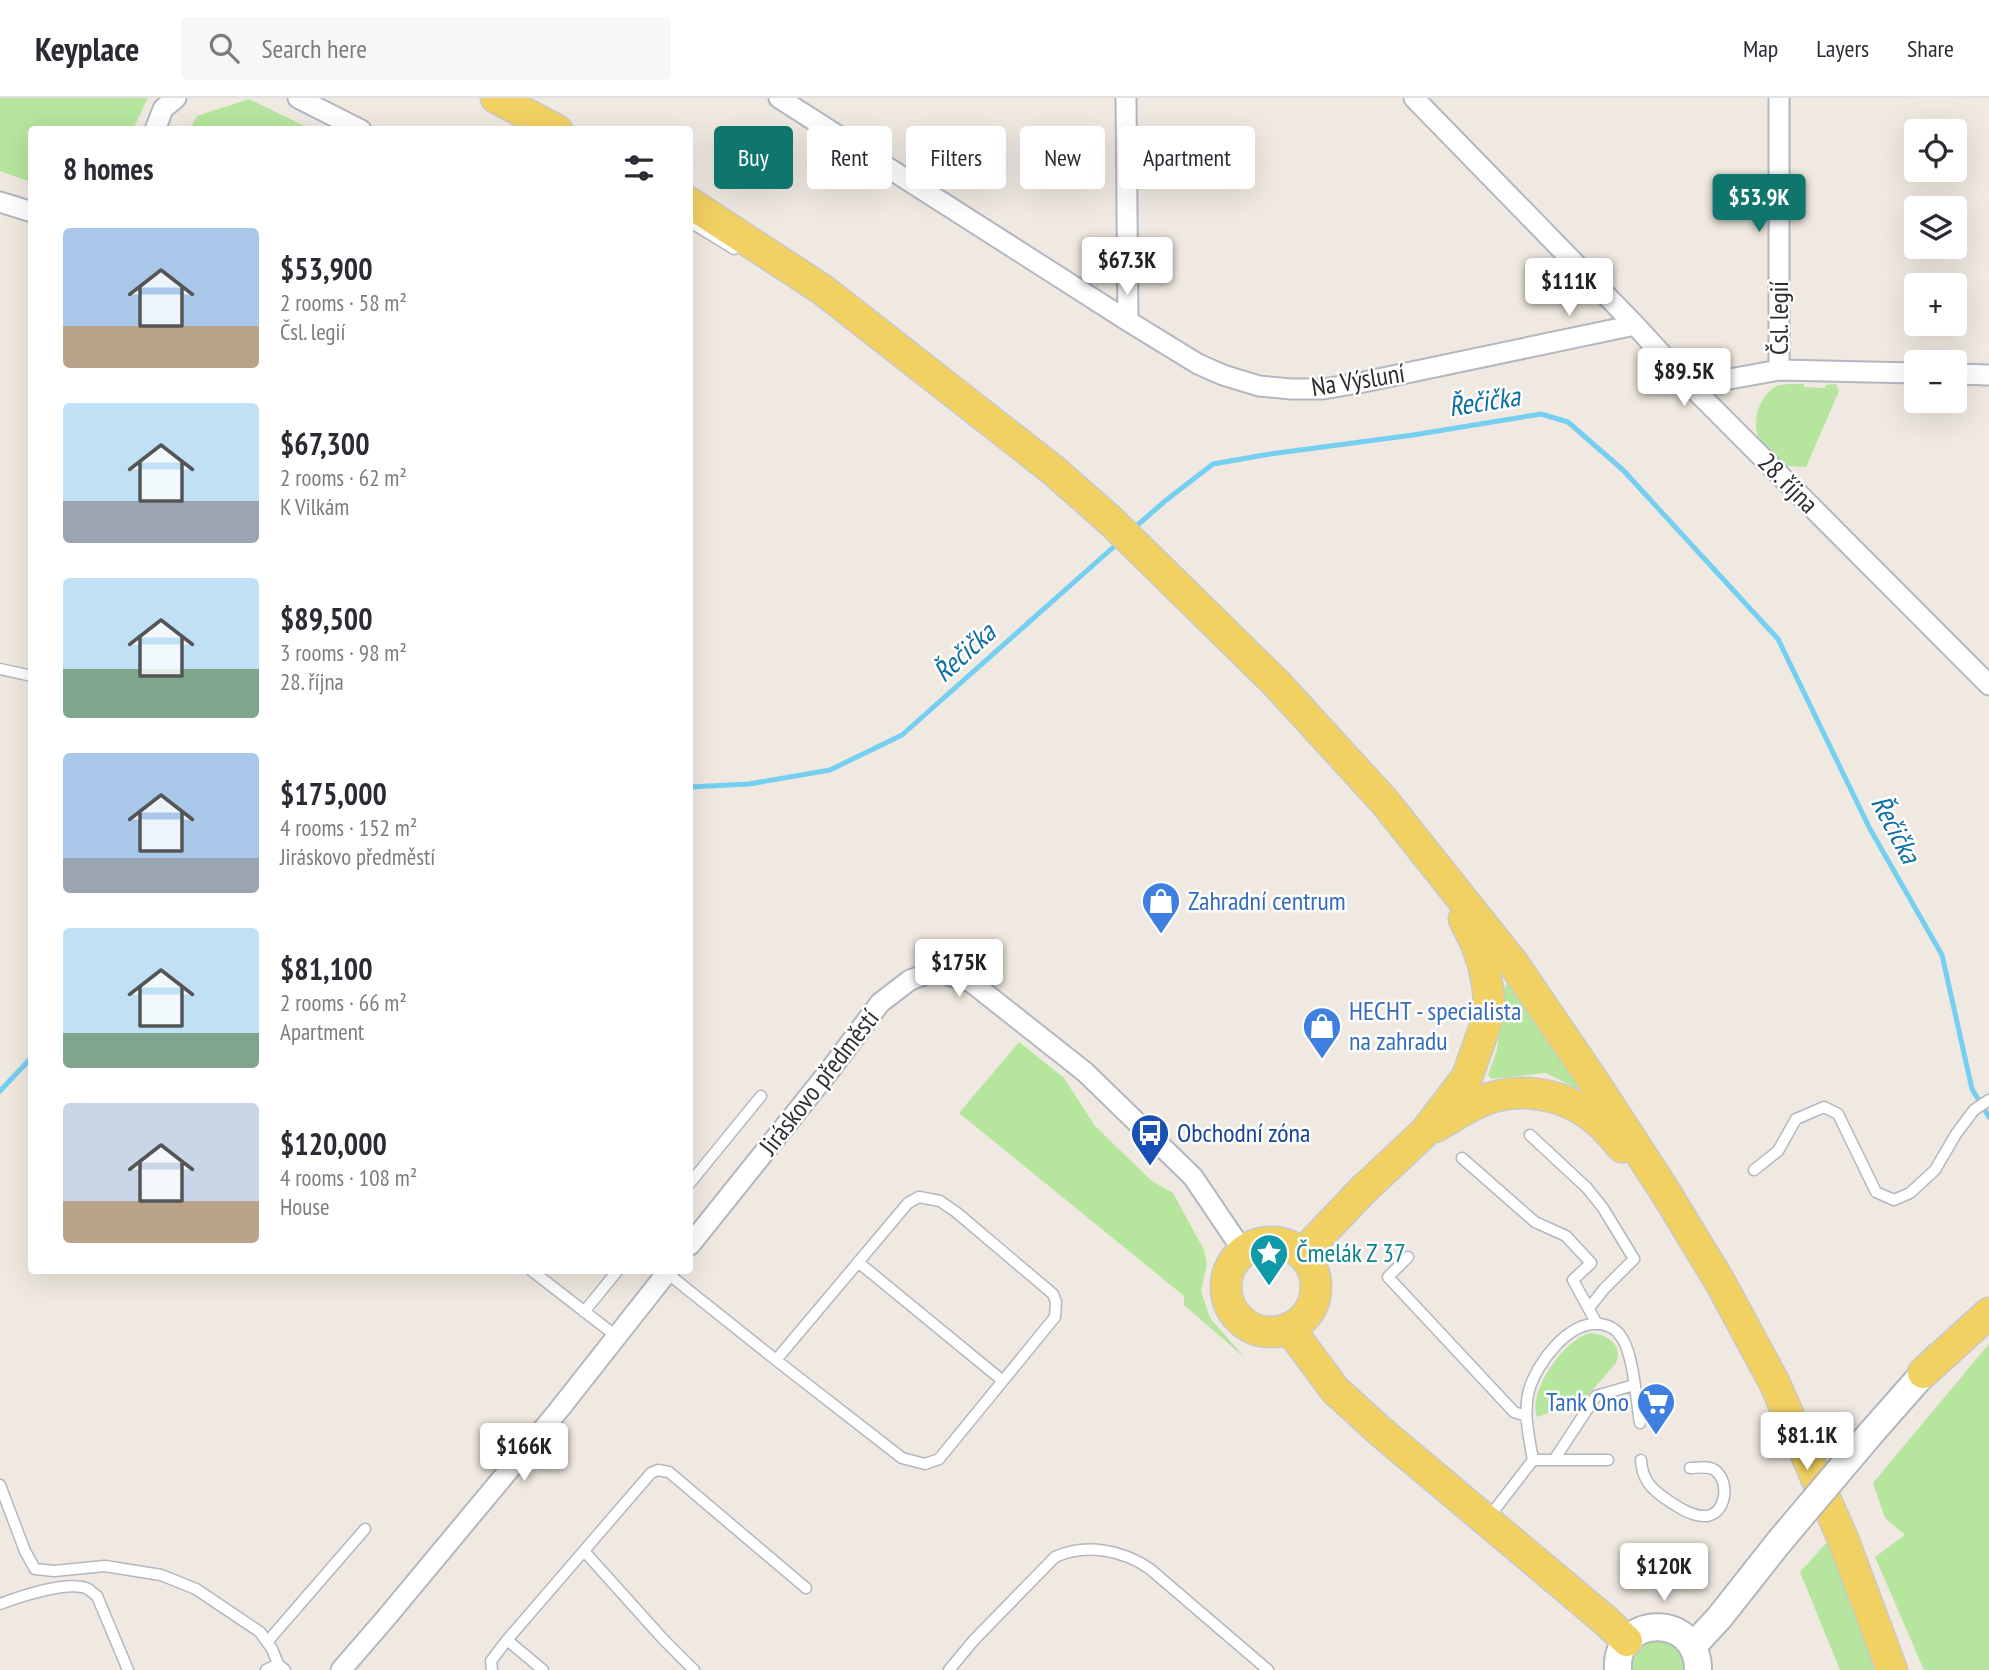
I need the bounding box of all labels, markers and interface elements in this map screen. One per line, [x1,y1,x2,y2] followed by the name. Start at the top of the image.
[181,17,671,80] search box
[35,27,139,70] text: Keyplace
[205,29,243,67] icon: search
[261,32,367,65] text: Search here
[1743,33,1778,64] text: Map
[1816,33,1869,64] text: Layers
[1907,33,1954,64] text: Share
[1904,119,1967,413] map controls
[1904,119,1967,182] button: locate
[714,126,793,189] chip: Buy
[807,126,892,189] chip: Rent
[906,126,1006,189] chip: Filters
[1020,126,1105,189] chip: New
[1119,126,1255,189] chip: Apartment
[63,149,154,188] text: 8 homes
[620,149,658,187] icon: filters
[1702,174,1816,234] pin: $53.9K
[1729,182,1789,211] text: $53.9K
[1904,196,1967,259] button: layers
[1070,238,1184,297] pin: $67.3K
[1098,245,1156,274] text: $67.3K
[280,249,373,288] text: $53,900
[119,256,203,340] icon: home
[1520,258,1618,318] pin: $111K
[1541,266,1597,295] text: $111K
[1904,273,1967,336] button: +
[1762,281,1795,355] street label: Čsl. legií
[280,288,407,317] text: 2 rooms · 58 m²
[280,317,345,346] text: Čsl. legií
[1627,348,1741,408] pin: $89.5K
[1904,350,1967,413] button: −
[1309,356,1407,403] street label: Na Výsluní
[1654,356,1714,385] text: $89.5K
[1446,376,1524,424] water label: Řečička
[280,424,370,463] text: $67,300
[119,431,203,515] icon: home
[1751,446,1825,520] street label: 28. října
[280,463,407,492] text: 2 rooms · 62 m²
[280,492,349,521] text: K Vilkám
[280,599,373,638] text: $89,500
[119,606,203,690] icon: home
[925,613,1004,689] water label: Řečička
[280,638,407,667] text: 3 rooms · 98 m²
[280,667,344,696] text: 28. října
[280,774,387,813] text: $175,000
[119,781,203,865] icon: home
[1863,788,1930,871] water label: Řečička
[280,813,417,842] text: 4 rooms · 152 m²
[280,842,435,871] text: Jiráskovo předměstí
[1140,880,1182,935] shop icon: Zahradní centrum
[1188,884,1346,917] place label: Zahradní centrum
[910,940,1008,999] pin: $175K
[931,947,987,976] text: $175K
[280,949,373,988] text: $81,100
[119,956,203,1040] icon: home
[280,988,407,1017] text: 2 rooms · 66 m²
[1349,994,1521,1057] place label: HECHT - specialista na zahradu
[751,1002,886,1162] street label: Jiráskovo předměstí
[1301,1005,1343,1060] shop icon: HECHT - specialista na zahradu
[280,1017,364,1046] text: Apartment
[1129,1112,1171,1167] bus stop icon: Obchodní zóna
[1177,1116,1310,1149] place label: Obchodní zóna
[280,1124,387,1163] text: $120,000
[119,1131,203,1215] icon: home
[280,1163,417,1192] text: 4 rooms · 108 m²
[280,1192,330,1221] text: House
[1248,1232,1290,1287] place icon: Čmelák Z 37
[1296,1236,1406,1269] place label: Čmelák Z 37
[1635,1381,1677,1436] supermarket icon: Tank Ono
[1546,1385,1629,1418] place label: Tank Ono
[1750,1412,1864,1472] pin: $81.1K
[1777,1420,1837,1449] text: $81.1K
[475,1424,573,1483] pin: $166K
[496,1431,552,1460] text: $166K
[1615,1544,1713,1603] pin: $120K
[1636,1551,1692,1580] text: $120K

